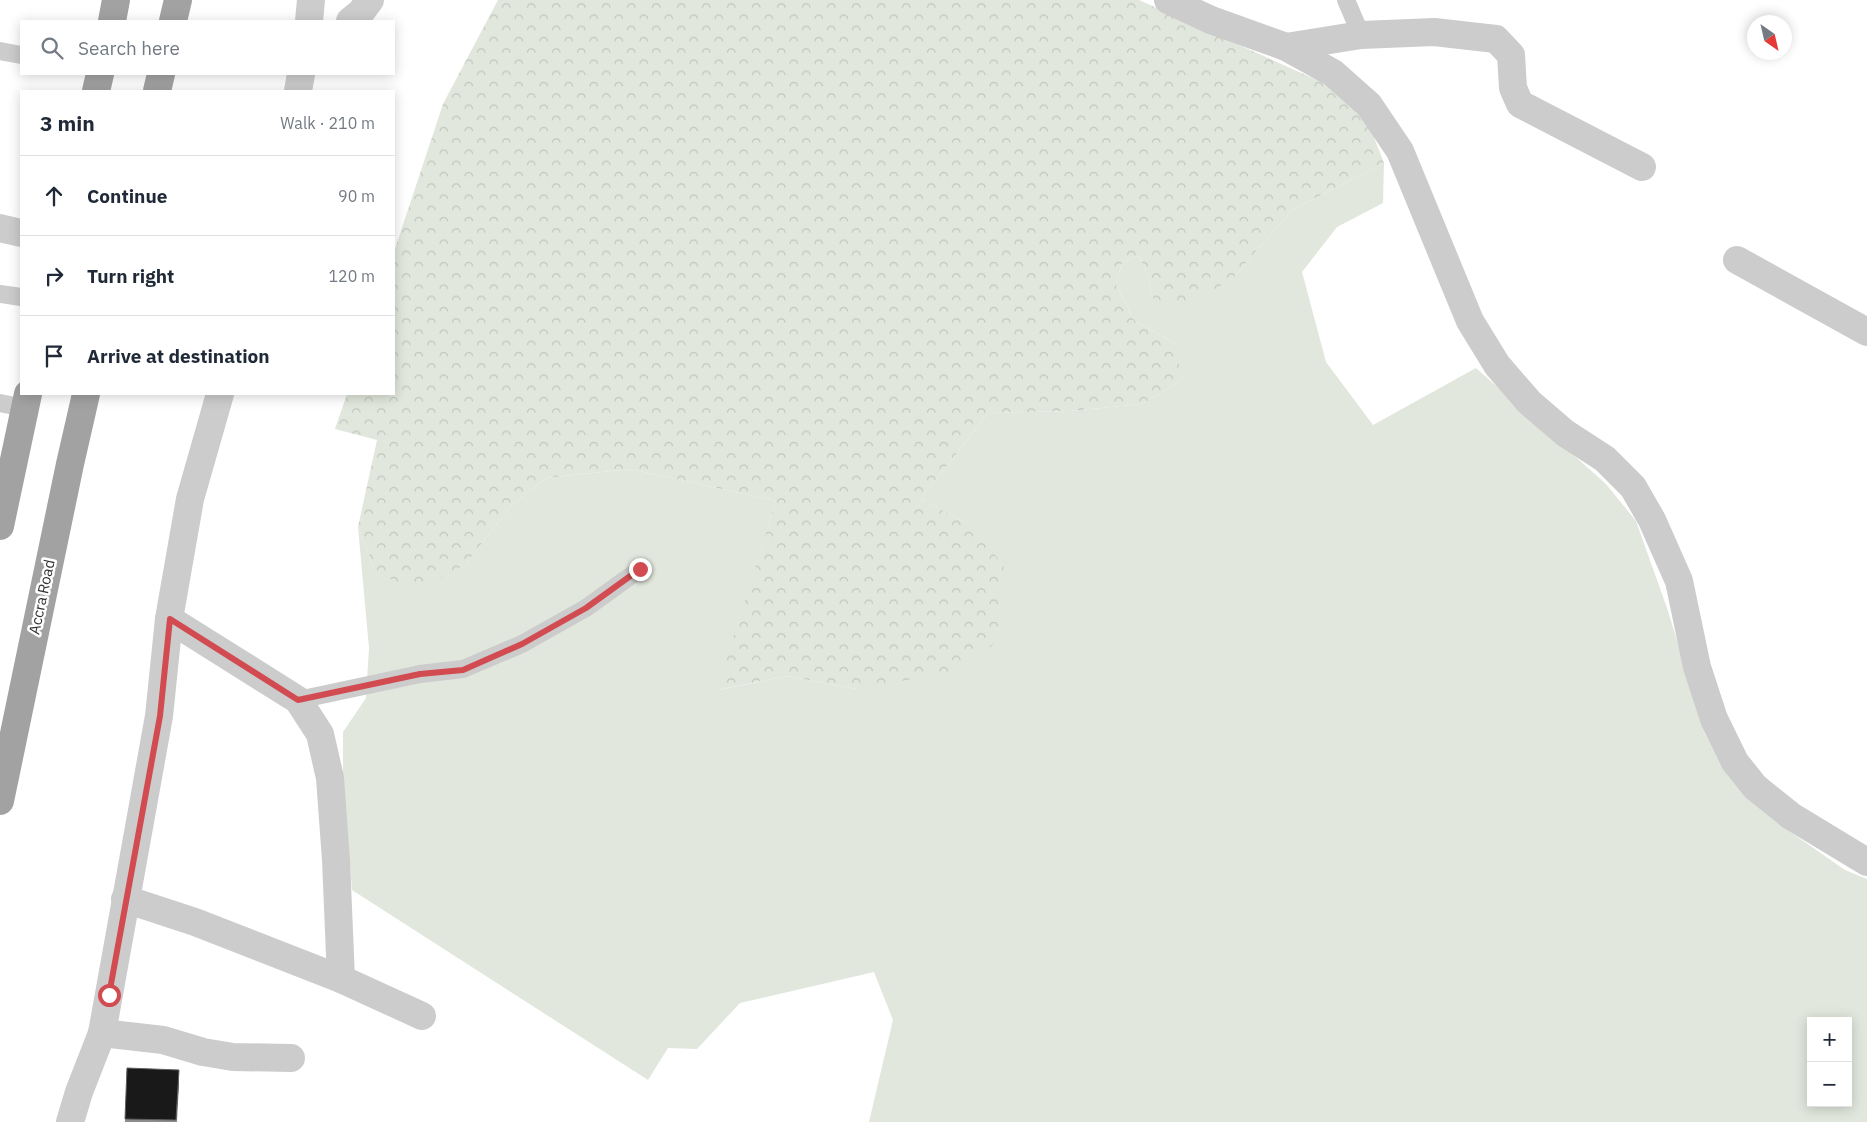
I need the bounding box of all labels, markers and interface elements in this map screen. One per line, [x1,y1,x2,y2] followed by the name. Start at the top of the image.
[1747,15,1792,60] north arrow
[20,20,395,75] search box
[38,34,66,62] icon: search
[78,36,180,60] text: Search here
[40,109,95,137] text: 3 min
[280,113,375,133] text: Walk · 210 m
[40,182,68,210] icon: ahead
[87,184,167,208] text: Continue
[338,186,375,206] text: 90 m
[40,262,68,290] icon: right
[87,264,174,288] text: Turn right
[328,266,375,286] text: 120 m
[40,342,68,370] icon: arrive
[87,344,270,368] text: Arrive at destination
[24,558,59,636] street label: Accra Road
[629,558,652,581] route end
[98,984,121,1007] route start
[1807,1017,1852,1107] map controls
[1807,1017,1852,1062] button: +
[1807,1062,1852,1107] button: −

